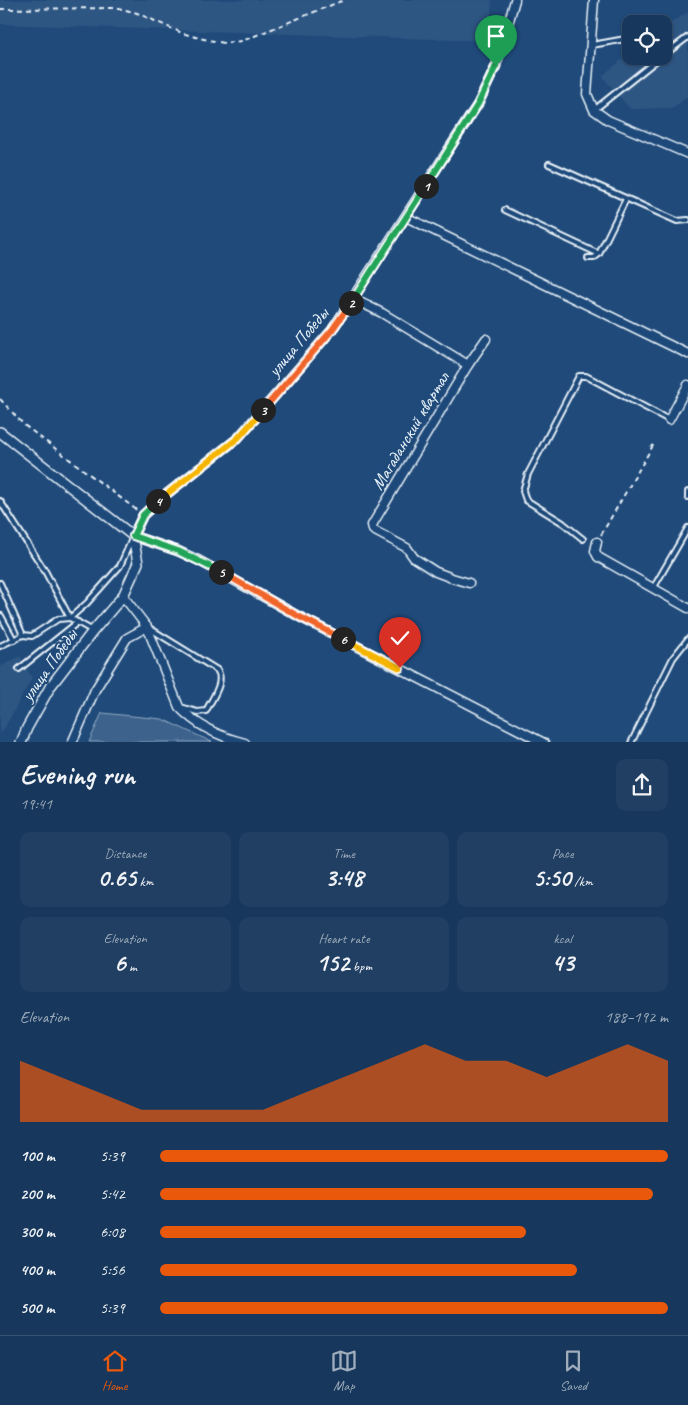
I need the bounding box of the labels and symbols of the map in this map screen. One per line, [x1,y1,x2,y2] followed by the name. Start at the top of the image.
[475,15,517,66] pin
[414,174,438,198] pin: 1
[338,290,364,316] pin: 2
[262,302,334,382] street label: улица Победы
[366,367,455,494] street label: Магаданский квартал
[250,398,276,422] pin: 3
[146,488,170,514] pin: 4
[208,560,234,584] pin: 5
[379,617,421,668] pin
[16,623,83,706] street label: улица Победы
[330,626,356,652] pin: 6

